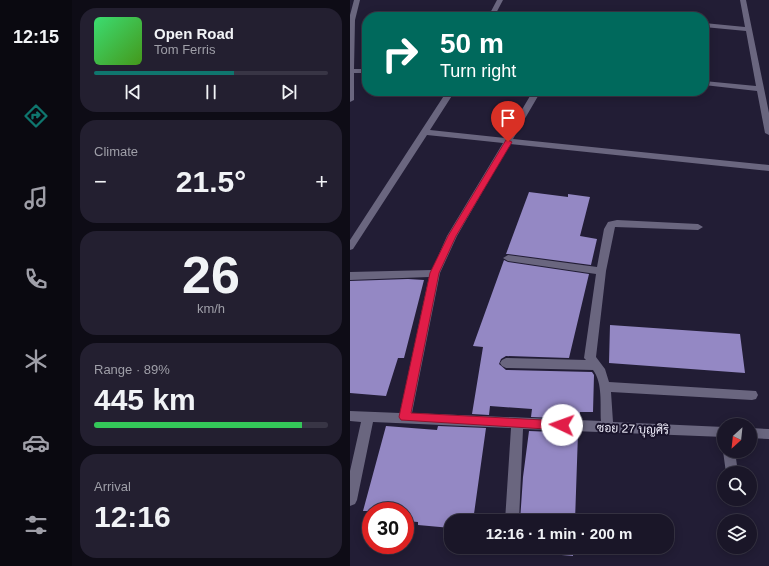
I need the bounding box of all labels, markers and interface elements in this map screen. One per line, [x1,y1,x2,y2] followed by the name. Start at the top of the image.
[154,25,234,42] text: Open Road
[13,27,59,47] text: 12:15
[374,28,426,80] icon: right
[440,28,504,59] text: 50 m
[154,42,215,57] text: Tom Ferris
[440,61,516,81] text: Turn right
[122,81,144,103] icon: previous
[200,81,222,103] icon: pause
[278,81,300,103] icon: next
[491,101,525,142] pin
[22,102,50,130] icon: directions
[497,107,519,129] icon: arrive
[94,144,138,159] text: Climate
[176,165,246,198] text: 21.5°
[94,169,107,194] text: −
[315,169,328,194] text: +
[22,184,50,212] icon: music
[182,246,240,304] text: 26
[22,265,50,293] icon: phone
[197,301,225,316] text: km/h
[22,347,50,375] icon: climate
[94,362,170,377] text: Range · 89%
[94,383,196,416] text: 445 km
[541,404,583,446] position arrow
[717,418,757,458] north arrow
[717,418,757,554] map controls
[597,421,669,439] street label: ซอย 27 บุญศิริ
[22,429,50,457] icon: car
[717,466,757,506] button: search
[94,479,131,494] text: Arrival
[94,500,171,533] text: 12:16
[362,502,414,554] speed limit sign: 30
[22,511,50,539] icon: filters
[717,514,757,554] button: layers
[486,525,632,542] text: 12:16 · 1 min · 200 m

